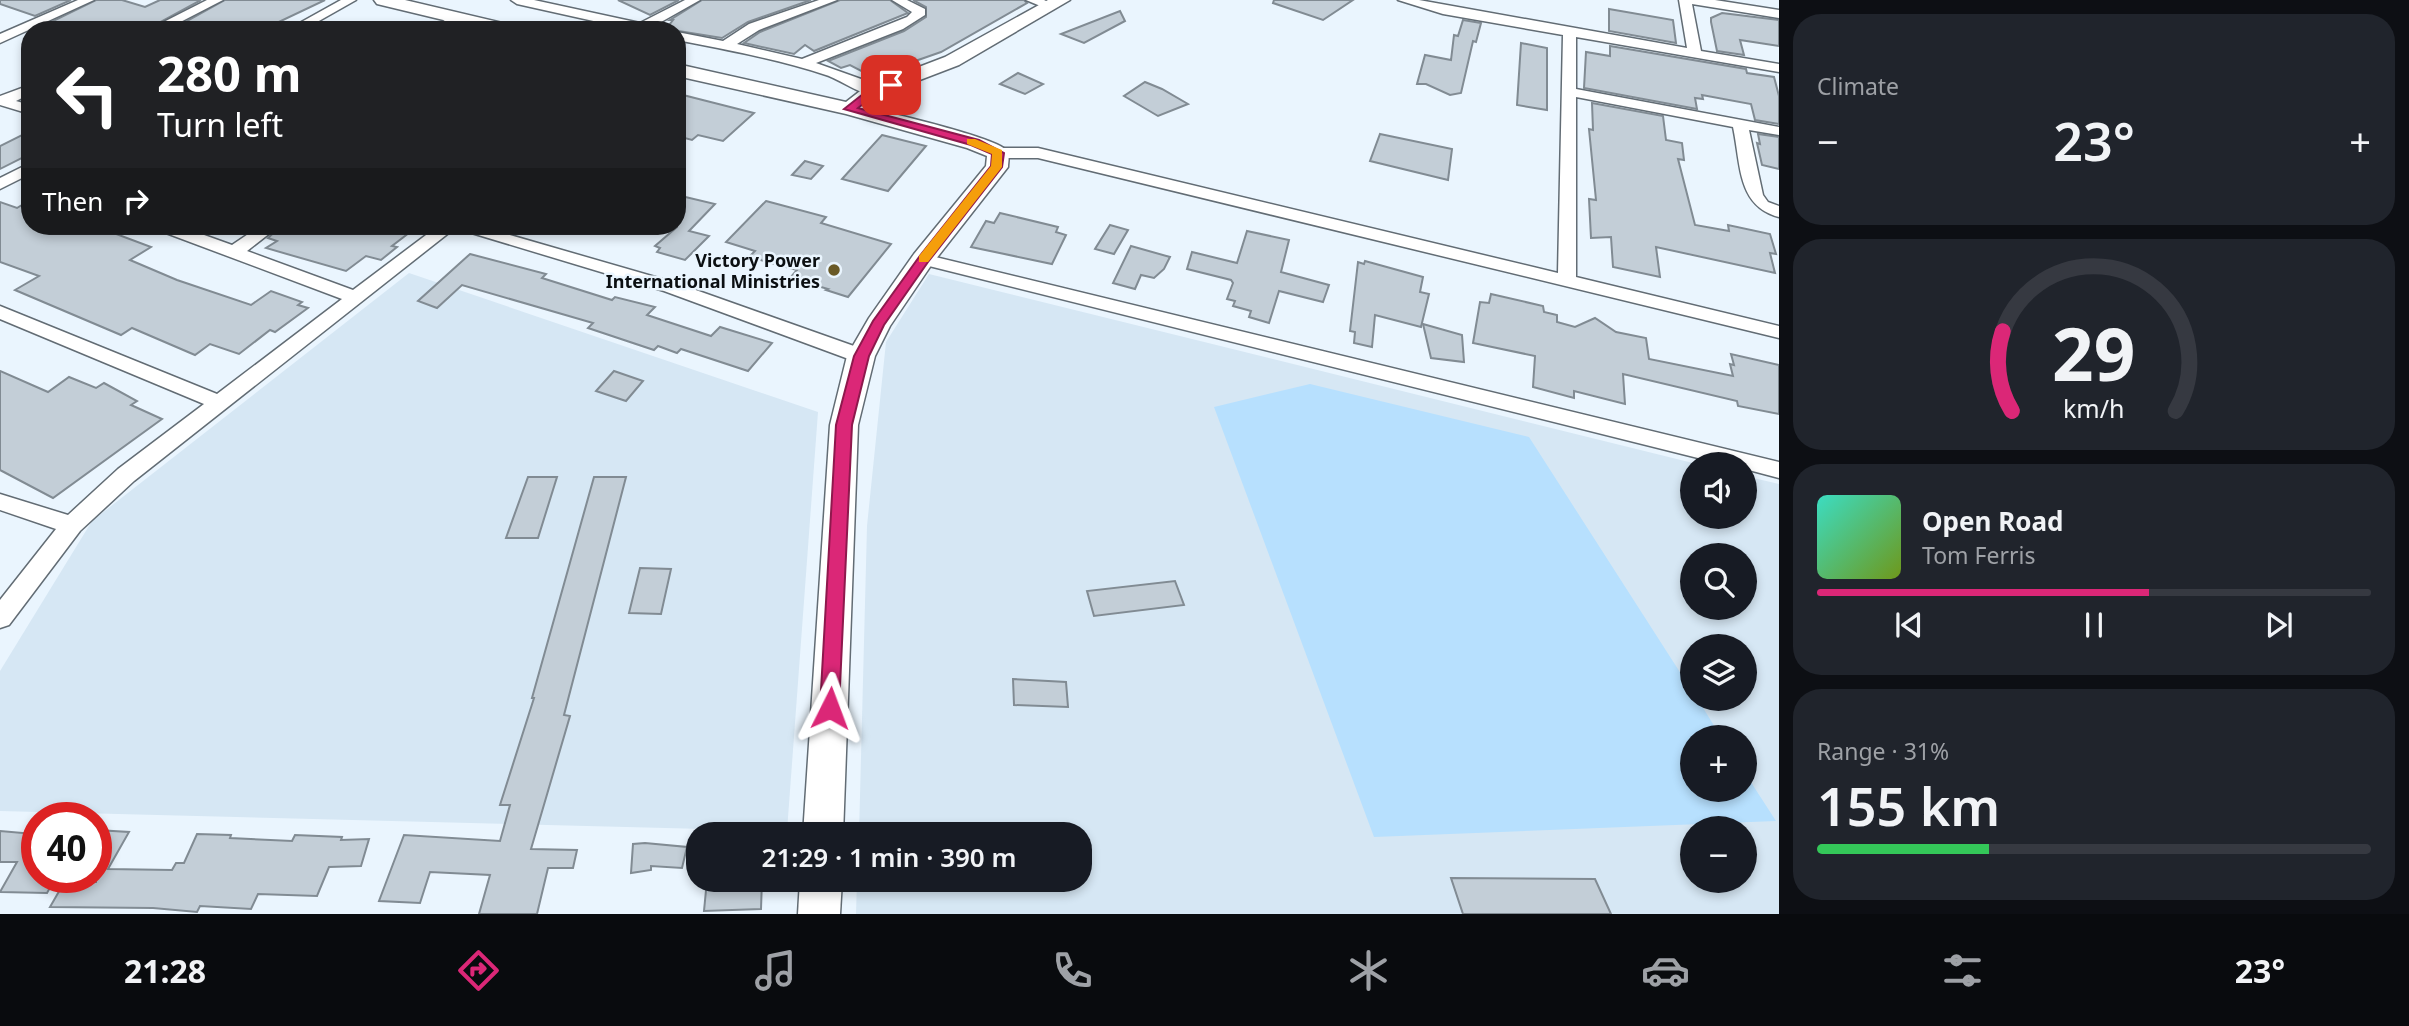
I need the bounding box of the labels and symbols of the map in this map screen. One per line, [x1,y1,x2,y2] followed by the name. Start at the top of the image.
[861,55,921,115] pin
[606,248,820,293] place label: Victory Power International Ministries
[826,262,842,278] marker: Victory Power International Ministries
[793,671,867,745] position arrow
[21,802,112,893] speed limit sign: 40

